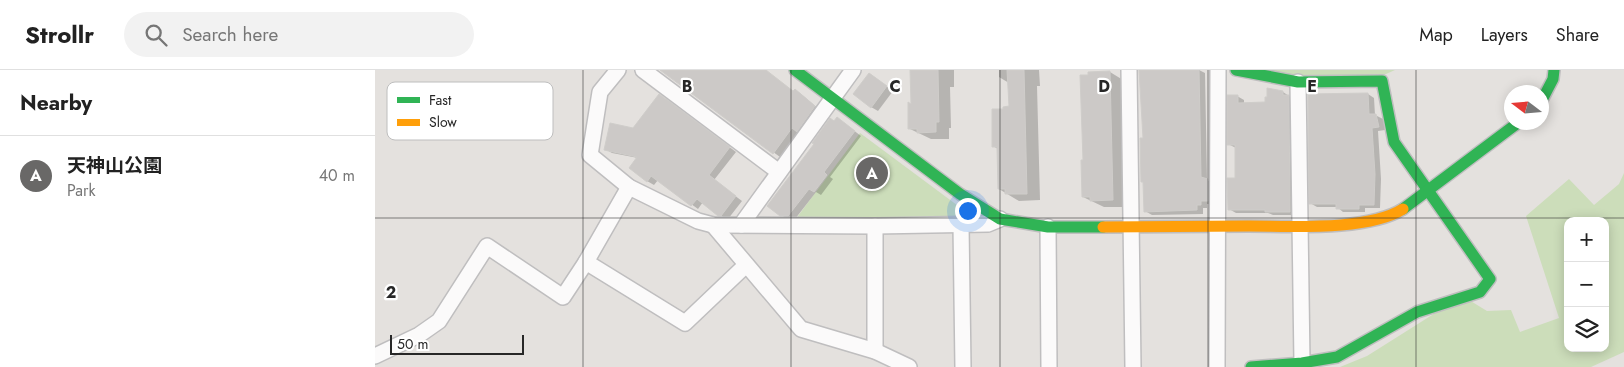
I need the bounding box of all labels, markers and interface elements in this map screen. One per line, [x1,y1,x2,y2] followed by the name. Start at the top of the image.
[124,12,474,57] search box
[25,17,94,52] text: Strollr
[142,21,170,49] icon: search
[182,21,278,48] text: Search here
[1419,22,1453,48] text: Map
[1481,22,1528,48] text: Layers
[1556,22,1599,48] text: Share
[682,75,692,98] text: B
[889,75,901,98] text: C
[1098,75,1110,98] text: D
[1307,75,1317,98] text: E
[387,82,553,140] legend
[1504,85,1549,130] north arrow
[20,88,92,118] text: Nearby
[429,90,452,110] text: Fast
[429,112,457,132] text: Slow
[67,152,162,179] text: 天神山公園
[856,154,888,192] pin: A
[30,164,42,187] text: A
[319,164,355,187] text: 40 m
[67,179,96,202] text: Park
[955,198,981,224] your location
[1564,217,1609,352] map controls
[1564,217,1609,262] button: +
[1564,262,1609,307] button: −
[386,281,396,304] text: 2
[1564,307,1609,352] button: layers
[390,332,524,355] scale bar
[397,334,428,354] text: 50 m

